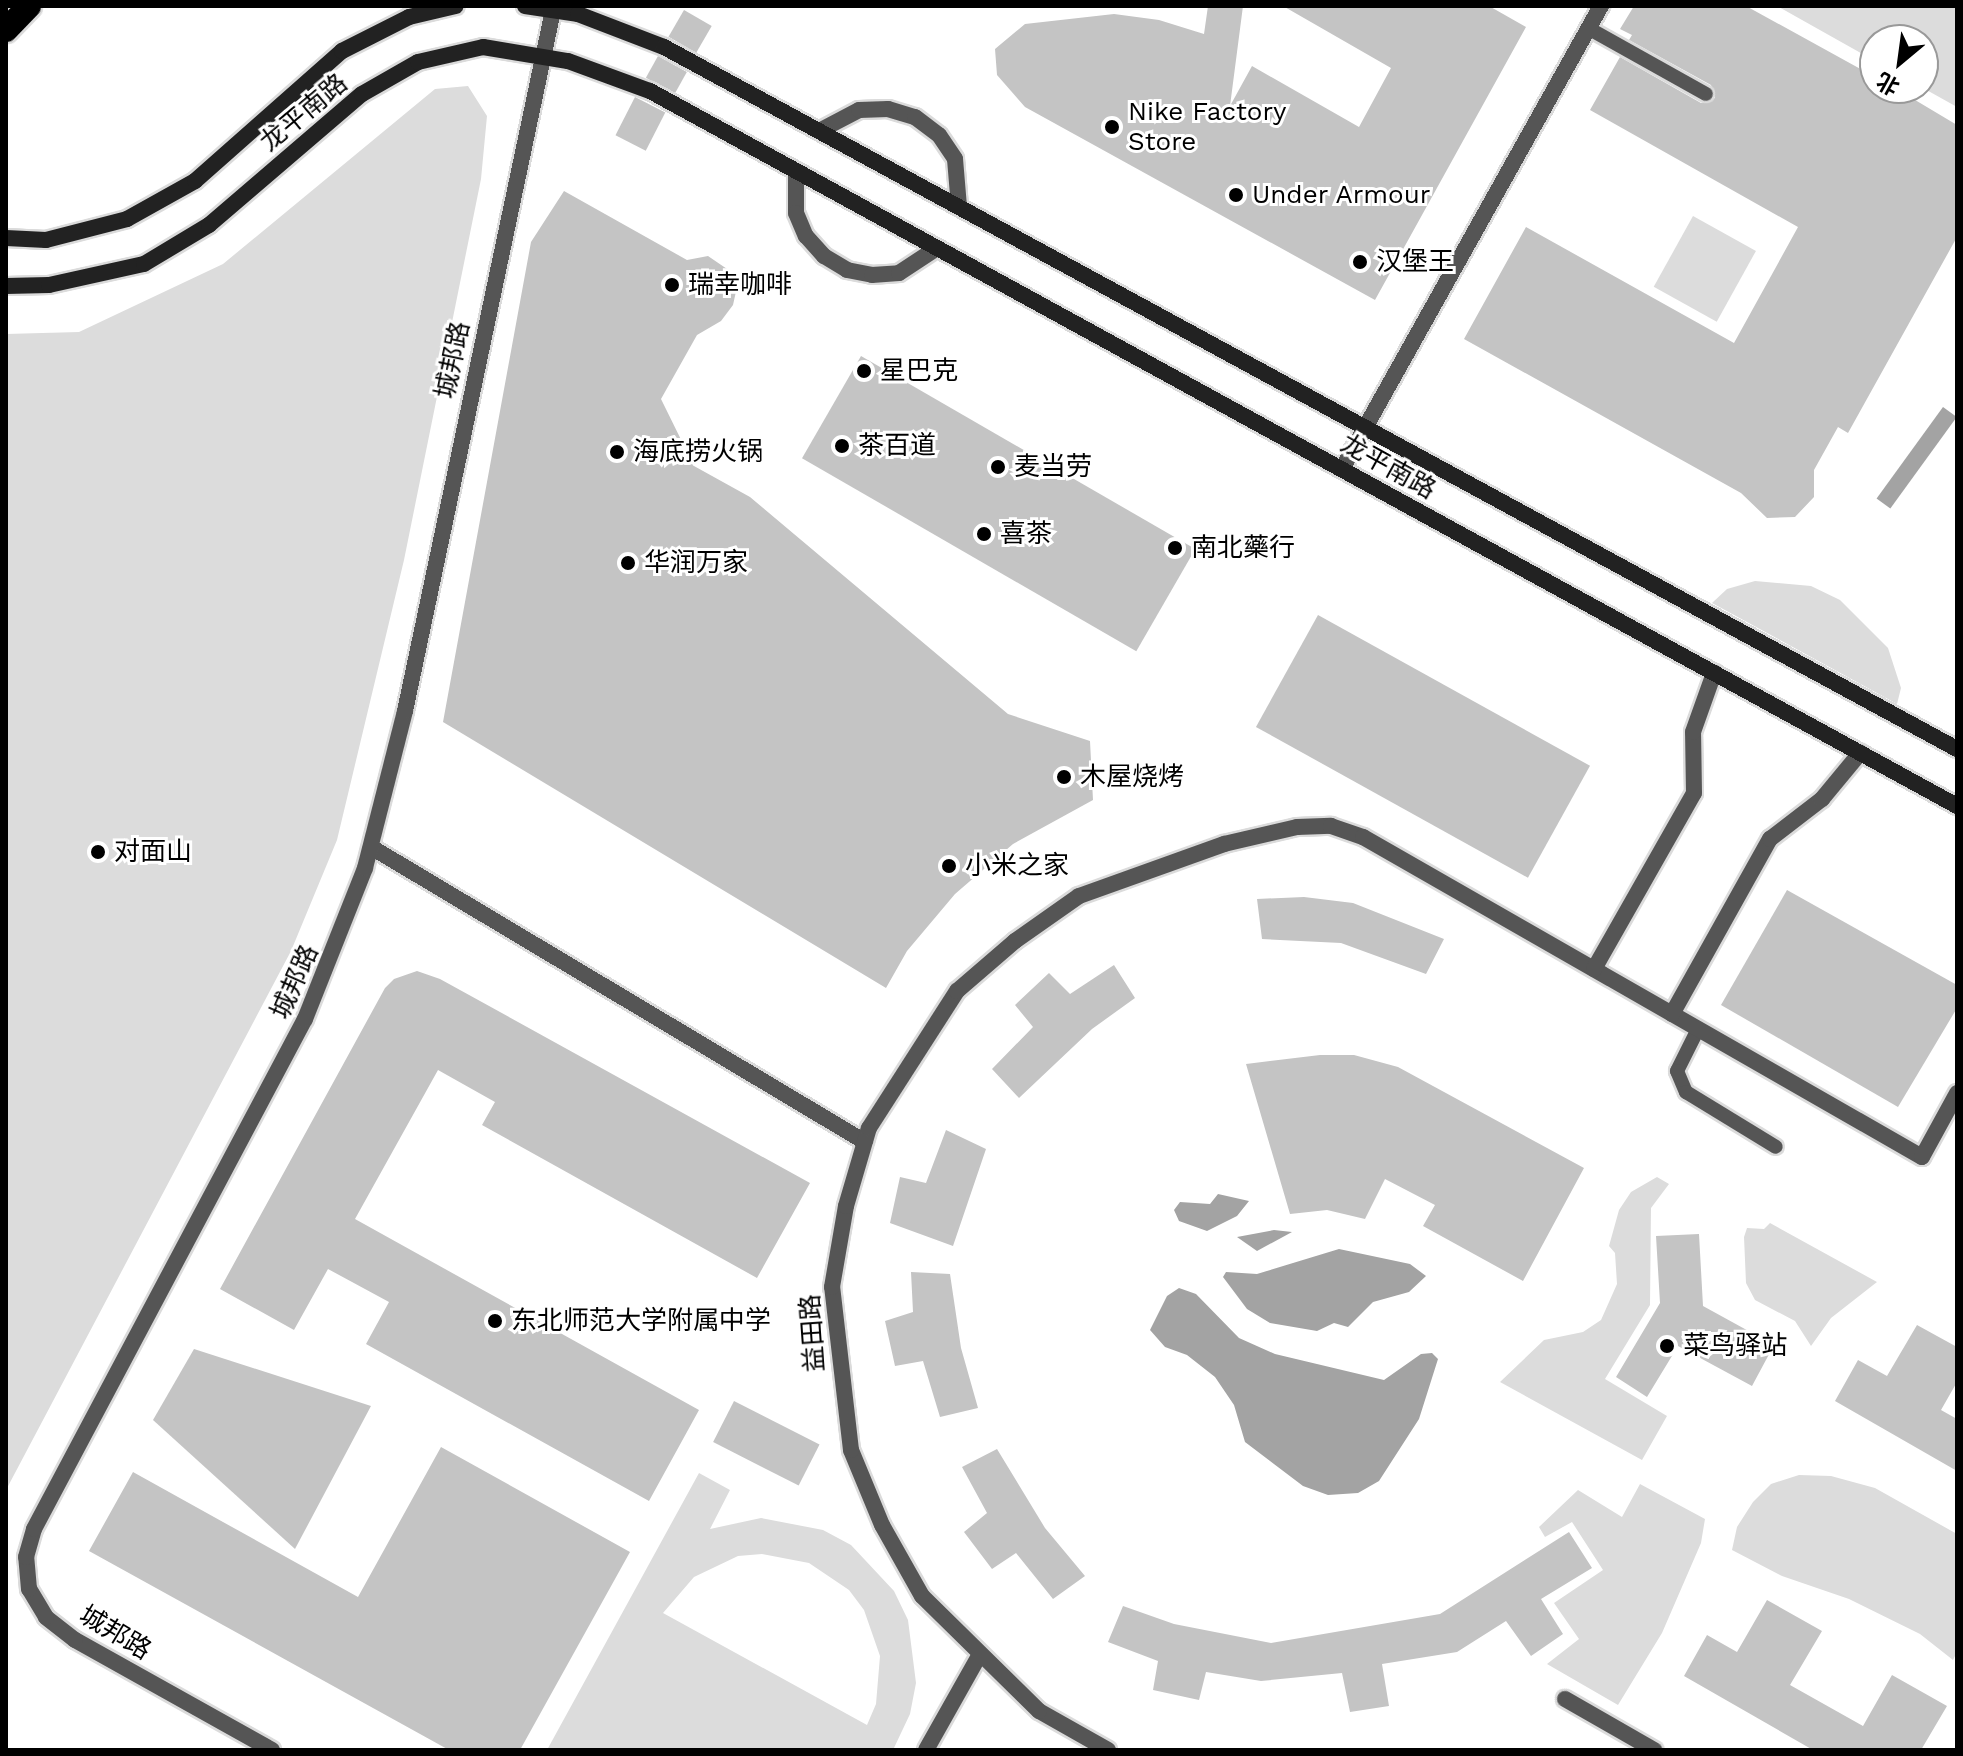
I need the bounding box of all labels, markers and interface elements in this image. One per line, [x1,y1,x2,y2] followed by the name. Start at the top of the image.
[1859,24,1939,104] north arrow
[1872,67,1904,100] text: 北
[254,68,354,158] street label: 龙平南路
[1128,96,1286,158] place label: Nike Factory Store
[1103,118,1121,136] marker: Nike Factory Store
[1252,179,1432,211] place label: Under Armour
[1227,186,1245,204] marker: Under Armour
[1376,246,1454,278] place label: 汉堡王
[1351,253,1369,271] marker: 汉堡王
[688,269,792,301] place label: 瑞幸咖啡
[663,276,681,294] marker: 瑞幸咖啡
[430,319,476,401] street label: 城邦路
[880,355,958,387] place label: 星巴克
[855,362,873,380] marker: 星巴克
[1335,428,1441,506] street label: 龙平南路
[858,430,936,462] place label: 茶百道
[633,436,763,468] place label: 海底捞火锅
[833,437,851,455] marker: 茶百道
[608,443,626,461] marker: 海底捞火锅
[1014,451,1092,483] place label: 麦当劳
[989,458,1007,476] marker: 麦当劳
[1000,518,1052,550] place label: 喜茶
[975,525,993,543] marker: 喜茶
[1191,532,1295,564] place label: 南北藥行
[1166,539,1184,557] marker: 南北藥行
[644,547,748,579] place label: 华润万家
[619,554,637,572] marker: 华润万家
[1080,761,1184,793] place label: 木屋烧烤
[1055,768,1073,786] marker: 木屋烧烤
[114,836,192,868] place label: 对面山
[89,843,107,861] marker: 对面山
[965,850,1069,882] place label: 小米之家
[940,857,958,875] marker: 小米之家
[265,940,325,1024] street label: 城邦路
[795,1293,831,1373] street label: 益田路
[511,1305,771,1337] place label: 东北师范大学附属中学
[486,1312,504,1330] marker: 东北师范大学附属中学
[1683,1330,1787,1362] place label: 菜鸟驿站
[1658,1337,1676,1355] marker: 菜鸟驿站
[74,1600,156,1666] street label: 城邦路

